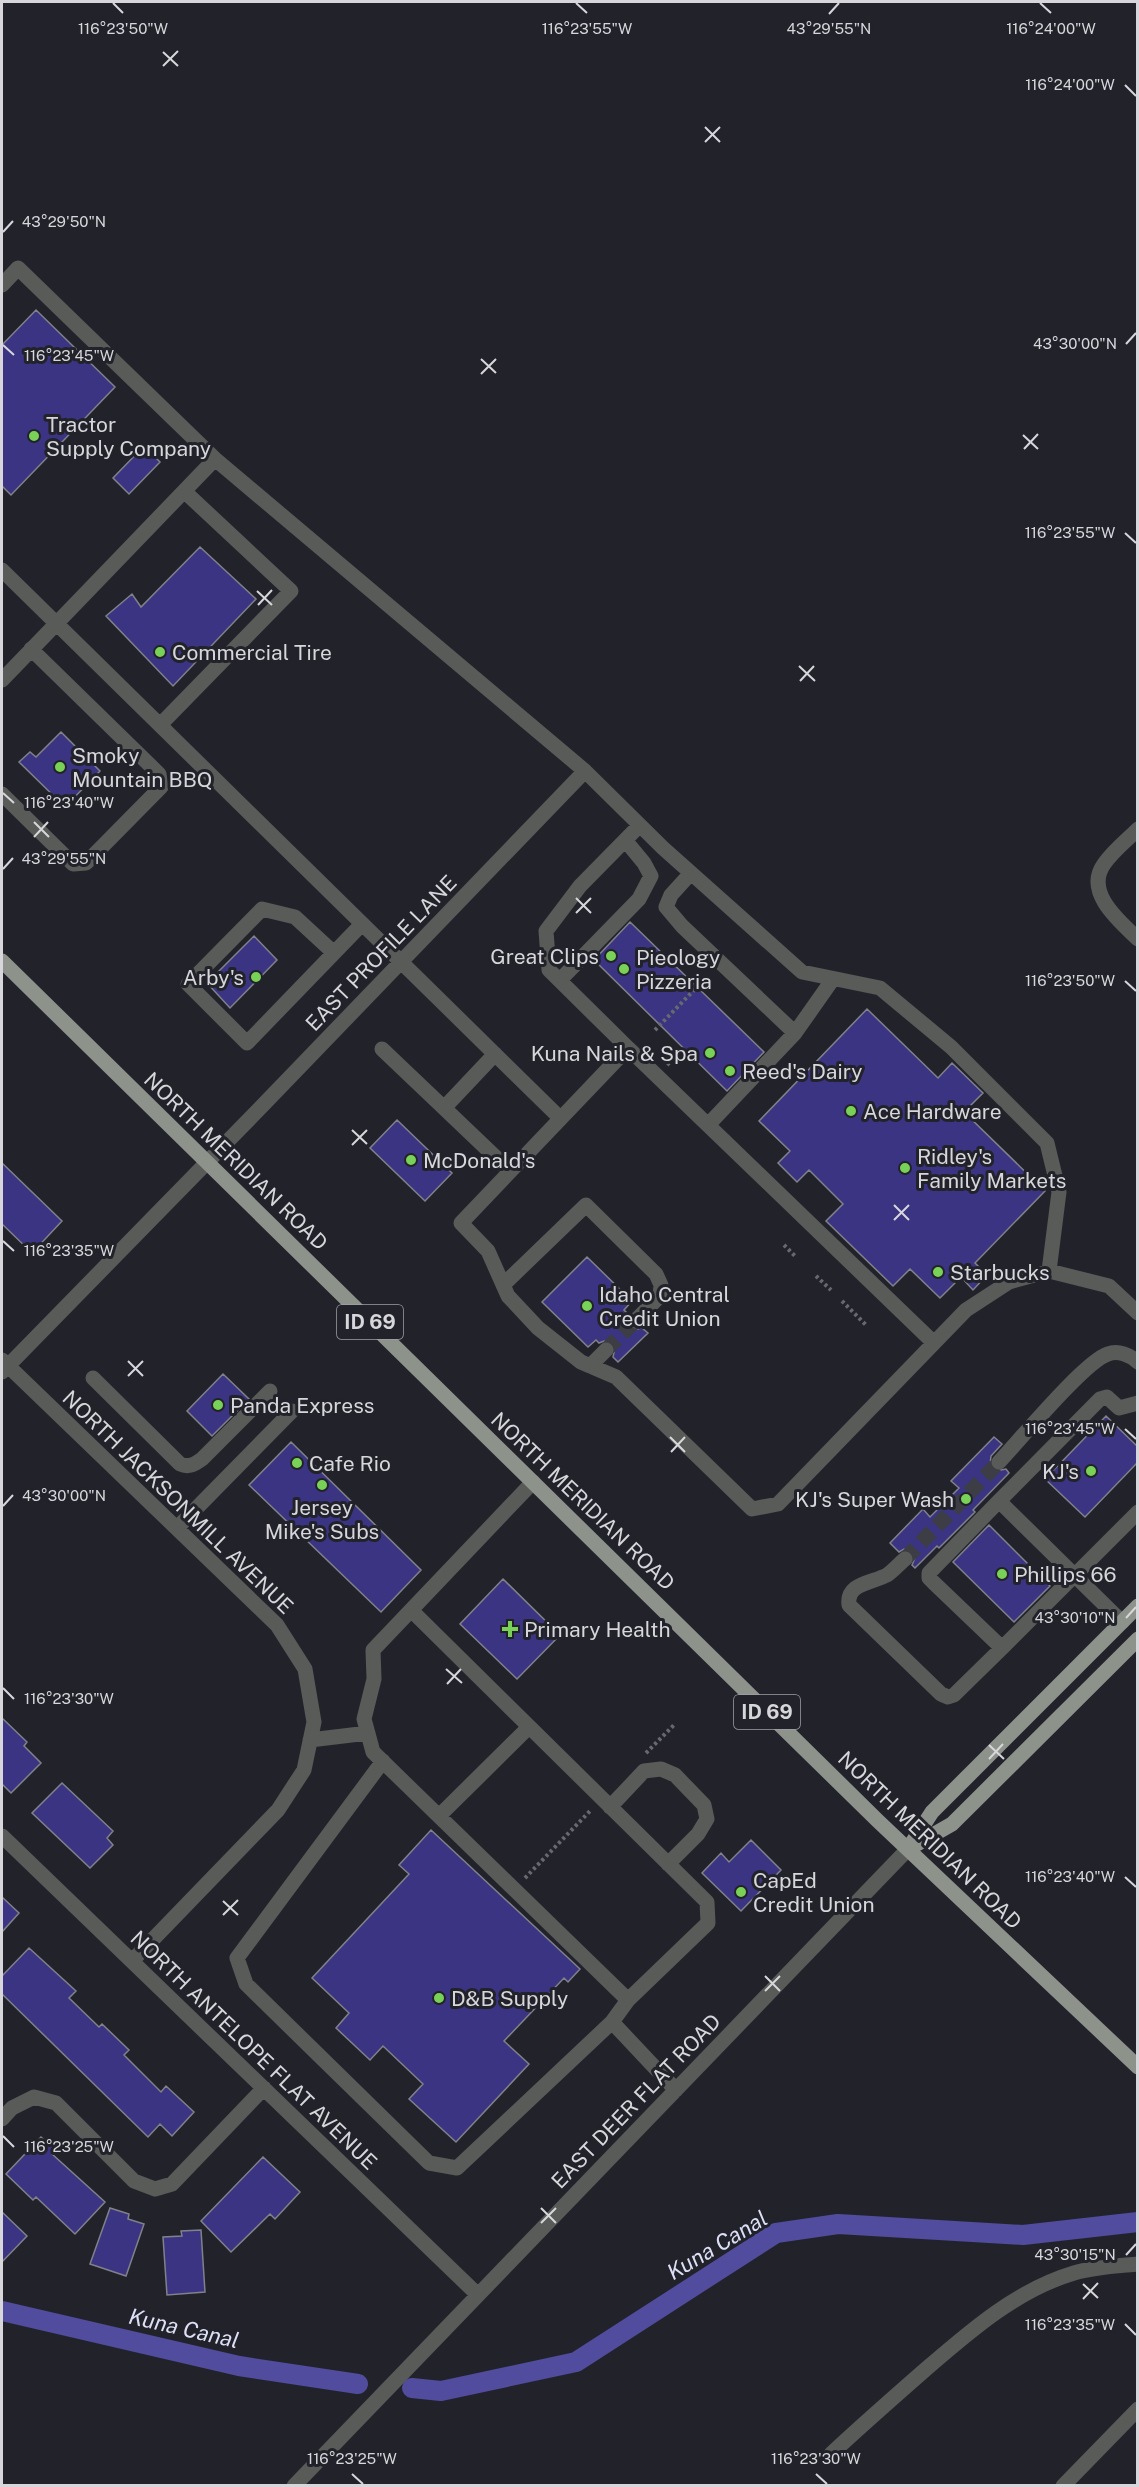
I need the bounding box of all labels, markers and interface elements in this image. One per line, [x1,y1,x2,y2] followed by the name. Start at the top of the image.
[78,20,168,37] text: 116°23'50"W
[542,20,632,37] text: 116°23'55"W
[787,20,871,37] text: 43°29'55"N
[1006,20,1096,37] text: 116°24'00"W
[1025,76,1115,93] text: 116°24'00"W
[22,213,106,230] text: 43°29'50"N
[1033,335,1117,352] text: 43°30'00"N
[24,347,114,364] text: 116°23'45"W
[46,412,211,461] place label: Tractor Supply Company
[27,429,41,443] marker: Tractor Supply Company
[1025,524,1115,541] text: 116°23'55"W
[172,640,332,665] place label: Commercial Tire
[153,645,167,659] marker: Commercial Tire
[72,743,213,792] place label: Smoky Mountain BBQ
[53,760,67,774] marker: Smoky Mountain BBQ
[24,794,114,811] text: 116°23'40"W
[22,850,106,867] text: 43°29'55"N
[300,870,462,1036] street label: EAST PROFILE LANE
[490,944,599,969] place label: Great Clips
[636,945,720,994] place label: Pieology Pizzeria
[604,949,618,963] marker: Great Clips
[617,962,631,976] marker: Pieology Pizzeria
[183,965,244,990] place label: Arby's
[249,970,263,984] marker: Arby's
[1025,972,1115,989] text: 116°23'50"W
[531,1041,698,1066] place label: Kuna Nails & Spa
[703,1046,717,1060] marker: Kuna Nails & Spa
[742,1059,863,1084] place label: Reed's Dairy
[723,1064,737,1078] marker: Reed's Dairy
[139,1067,333,1255] street label: NORTH MERIDIAN ROAD
[863,1099,1002,1124] place label: Ace Hardware
[844,1104,858,1118] marker: Ace Hardware
[917,1144,1066,1193] place label: Ridley's Family Markets
[423,1148,535,1173] place label: McDonald's
[404,1153,418,1167] marker: McDonald's
[898,1161,912,1175] marker: Ridley's Family Markets
[24,1242,114,1259] text: 116°23'35"W
[950,1260,1050,1285] place label: Starbucks
[931,1265,945,1279] marker: Starbucks
[599,1282,730,1331] place label: Idaho Central Credit Union
[580,1299,594,1313] marker: Idaho Central Credit Union
[337,1305,403,1339] road number: ID 69
[58,1385,298,1619] street label: NORTH JACKSONMILL AVENUE
[230,1393,374,1418] place label: Panda Express
[211,1398,225,1412] marker: Panda Express
[486,1407,680,1595] street label: NORTH MERIDIAN ROAD
[1025,1420,1115,1437] text: 116°23'45"W
[309,1451,391,1476] place label: Cafe Rio
[290,1456,304,1470] marker: Cafe Rio
[1042,1459,1079,1484] place label: KJ's
[1084,1464,1098,1478] marker: KJ's
[315,1478,329,1492] marker: Jersey Mike's Subs
[22,1487,106,1504] text: 43°30'00"N
[795,1487,954,1512] place label: KJ's Super Wash
[959,1492,973,1506] marker: KJ's Super Wash
[265,1495,379,1544] place label: Jersey Mike's Subs
[1014,1562,1117,1587] place label: Phillips 66
[995,1567,1009,1581] marker: Phillips 66
[1034,1609,1116,1626] text: 43°30'10"N
[524,1617,671,1642] place label: Primary Health
[501,1620,519,1638] marker: Primary Health
[24,1690,114,1707] text: 116°23'30"W
[734,1695,800,1729] road number: ID 69
[833,1746,1027,1934] street label: NORTH MERIDIAN ROAD
[753,1868,875,1917] place label: CapEd Credit Union
[1025,1868,1115,1885] text: 116°23'40"W
[734,1885,748,1899] marker: CapEd Credit Union
[126,1925,382,2175] street label: NORTH ANTELOPE FLAT AVENUE
[451,1986,568,2011] place label: D&B Supply
[432,1991,446,2005] marker: D&B Supply
[546,2009,726,2193] street label: EAST DEER FLAT ROAD
[24,2138,114,2155] text: 116°23'25"W
[662,2205,772,2285] water label: Kuna Canal
[1034,2246,1116,2263] text: 43°30'15"N
[126,2303,242,2353] water label: Kuna Canal
[1025,2316,1115,2333] text: 116°23'35"W
[307,2450,397,2467] text: 116°23'25"W
[771,2450,861,2467] text: 116°23'30"W

